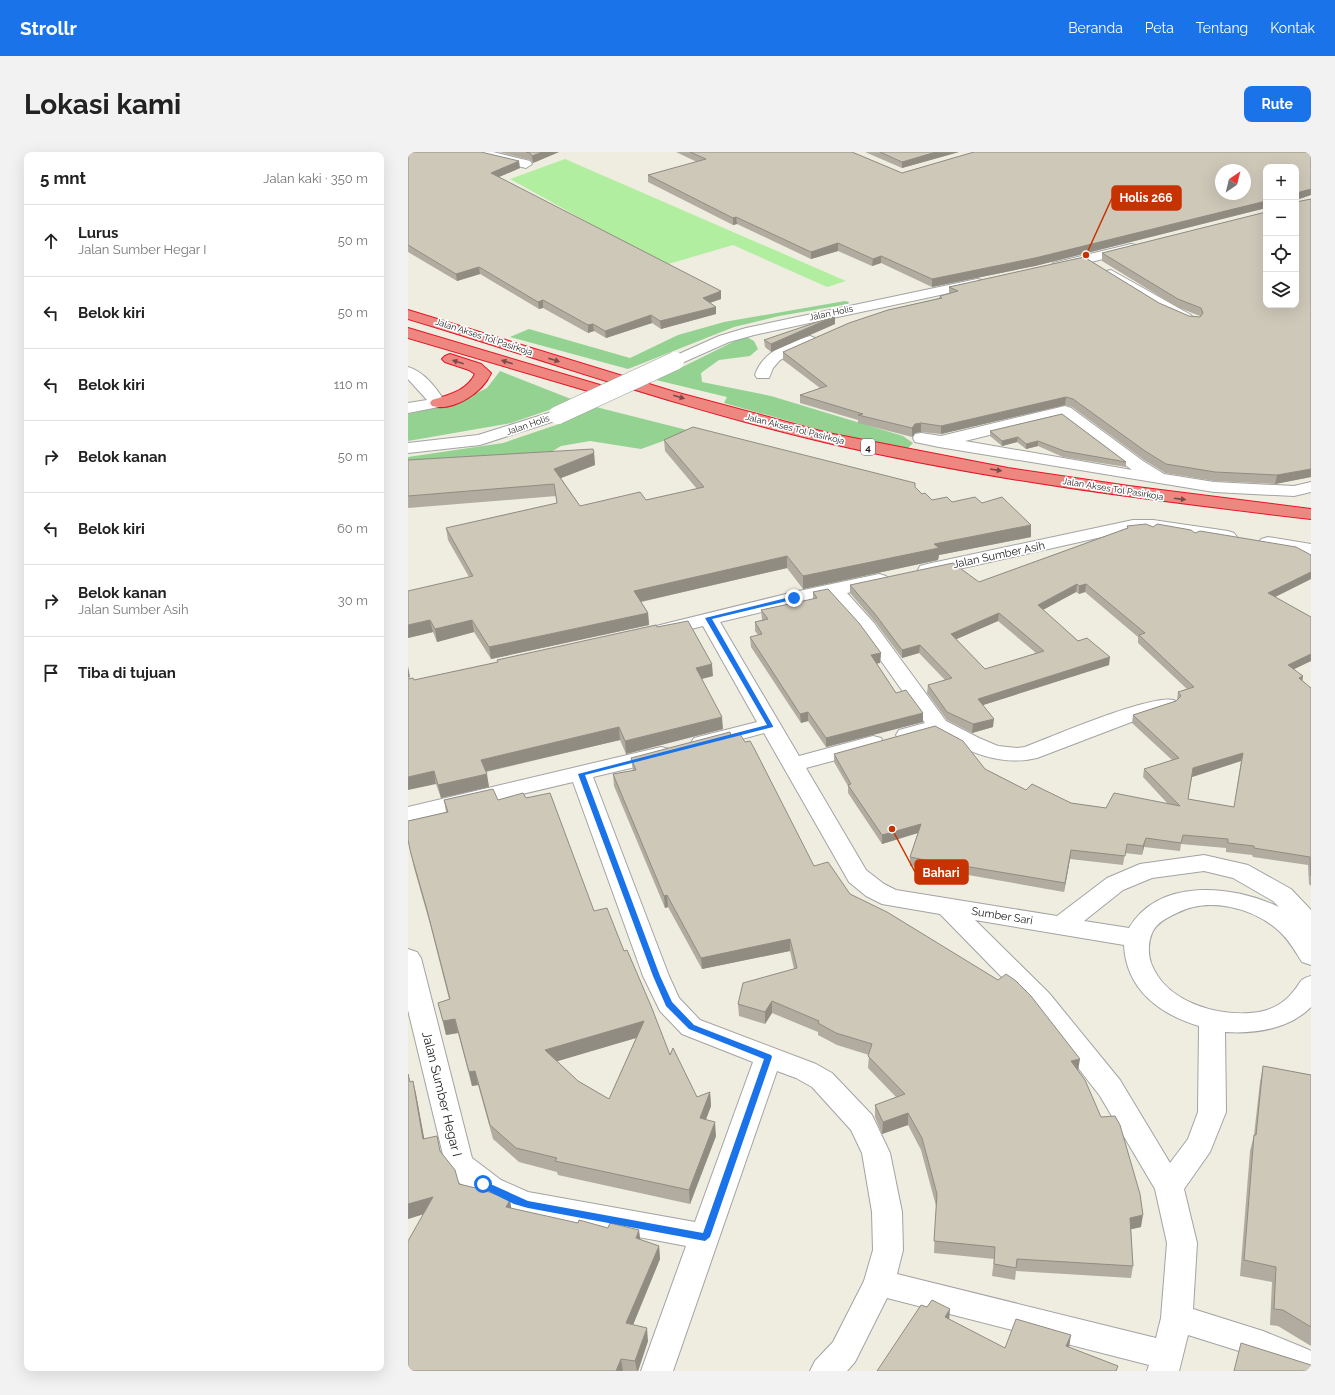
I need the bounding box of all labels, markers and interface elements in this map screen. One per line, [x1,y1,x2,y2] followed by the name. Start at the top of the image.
[20,17,77,39] text: Strollr
[1068,20,1123,36] text: Beranda
[1145,20,1174,36] text: Peta
[1196,20,1248,36] text: Tentang
[1270,20,1315,36] text: Kontak
[1244,86,1311,122] button: Rute
[24,88,181,121] text: Lokasi kami
[1215,164,1251,200] north arrow
[1263,164,1299,308] map controls
[1263,164,1299,200] button: +
[40,168,86,188] text: 5 mnt
[263,171,368,186] text: Jalan kaki · 350 m
[1112,186,1181,210] callout: Holis 266
[1119,191,1173,205] text: Holis 266
[1263,200,1299,236] button: −
[78,224,119,242] text: Lurus
[40,230,62,252] icon: ahead
[338,233,368,248] text: 50 m
[1263,236,1299,272] button: locate
[78,242,207,257] text: Jalan Sumber Hegar I
[1263,272,1299,308] button: layers
[40,302,62,324] icon: left
[808,303,855,323] street label: Jalan Holis
[78,304,145,322] text: Belok kiri
[338,305,368,320] text: 50 m
[434,317,534,357] street label: Jalan Akses Tol Pasirkoja
[548,357,560,363] one-way arrow
[452,359,464,365] one-way arrow
[500,359,512,365] one-way arrow
[40,374,62,396] icon: left
[78,376,145,394] text: Belok kiri
[334,377,368,392] text: 110 m
[673,394,685,400] one-way arrow
[744,412,846,446] street label: Jalan Akses Tol Pasirkoja
[505,413,551,437] street label: Jalan Holis
[861,439,875,455] road number: 4
[40,446,62,468] icon: right
[78,448,167,466] text: Belok kanan
[338,449,368,464] text: 50 m
[990,467,1002,473] one-way arrow
[1062,476,1164,502] street label: Jalan Akses Tol Pasirkoja
[1174,496,1186,502] one-way arrow
[40,518,62,540] icon: left
[78,520,145,538] text: Belok kiri
[337,521,368,536] text: 60 m
[952,539,1046,571] street label: Jalan Sumber Asih
[78,584,167,602] text: Belok kanan
[785,589,803,607] route end
[40,590,62,612] icon: right
[338,593,368,608] text: 30 m
[78,602,189,617] text: Jalan Sumber Asih
[40,662,62,684] icon: arrive
[78,664,176,682] text: Tiba di tujuan
[915,860,968,884] callout: Bahari
[923,866,959,880] text: Bahari
[970,905,1034,927] street label: Sumber Sari
[419,1030,465,1158] street label: Jalan Sumber Hegar I
[474,1175,492,1193] route start

